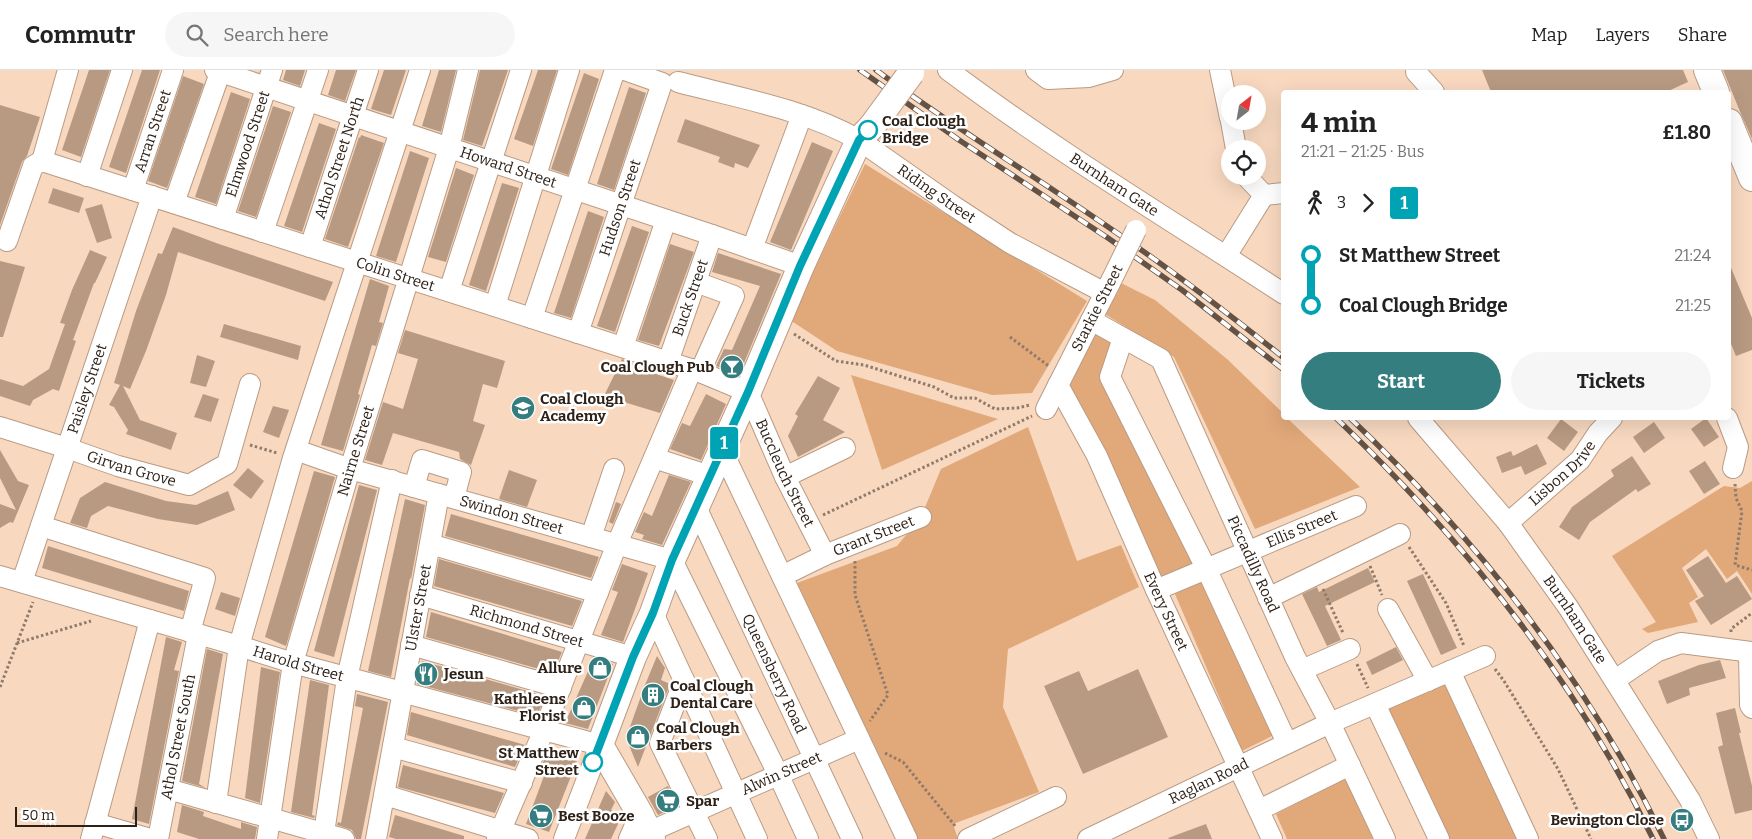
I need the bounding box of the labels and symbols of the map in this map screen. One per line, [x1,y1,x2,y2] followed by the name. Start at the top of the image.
[1221,85,1266,130] north arrow
[130,87,175,175] street label: Arran Street
[222,88,274,199] street label: Elmwood Street
[311,94,368,221] street label: Athol Street North
[882,112,966,147] place label: Coal Clough Bridge
[858,120,878,140] marker: Coal Clough Bridge
[458,143,559,192] street label: Howard Street
[1067,149,1162,220] street label: Burnham Gate
[595,157,645,259] street label: Hudson Street
[894,161,979,227] street label: Riding Street
[354,253,437,295] street label: Colin Street
[669,256,712,339] street label: Buck Street
[1067,261,1127,354] street label: Starkie Street
[64,341,111,436] street label: Paisley Street
[719,354,745,380] bar icon: Coal Clough Pub
[600,358,714,376] place label: Coal Clough Pub
[540,390,624,425] place label: Coal Clough Academy
[510,395,536,421] school or university icon: Coal Clough Academy
[333,403,378,498] street label: Nairne Street
[752,416,818,531] street label: Buccleuch Street
[708,427,740,459] line badge: 1
[1525,437,1599,510] street label: Lisbon Drive
[84,447,178,490] street label: Girvan Grove
[458,491,566,538] street label: Swindon Street
[1264,506,1340,552] street label: Ellis Street
[830,511,917,560] street label: Grant Street
[1224,513,1283,615] street label: Piccadilly Road
[401,562,435,653] street label: Ulster Street
[1140,569,1192,654] street label: Every Street
[1539,572,1611,667] street label: Burnham Gate
[468,601,586,651] street label: Richmond Street
[738,611,810,736] street label: Queensberry Road
[251,642,346,685] street label: Harold Street
[587,655,613,681] shop icon: Allure
[538,659,582,677] place label: Allure
[413,661,439,687] restaurant icon: Jesun
[443,665,484,683] place label: Jesun
[157,672,199,801] street label: Athol Street South
[670,677,754,712] place label: Coal Clough Dental Care
[640,682,666,708] building icon: Coal Clough Dental Care
[494,690,566,725] place label: Kathleens Florist
[571,695,597,721] shop icon: Kathleens Florist
[656,719,740,754] place label: Coal Clough Barbers
[625,724,651,750] shop icon: Coal Clough Barbers
[498,744,580,779] place label: St Matthew Street
[739,747,825,799] street label: Alwin Street
[583,752,603,772] marker: St Matthew Street
[1166,754,1252,808] street label: Raglan Road
[655,788,681,814] supermarket icon: Spar
[686,792,719,810] place label: Spar
[528,803,554,829] supermarket icon: Best Booze
[15,804,138,827] scale bar
[558,807,635,825] place label: Best Booze
[1669,807,1695,833] bus stop icon: Bevington Close
[1550,811,1664,829] place label: Bevington Close

